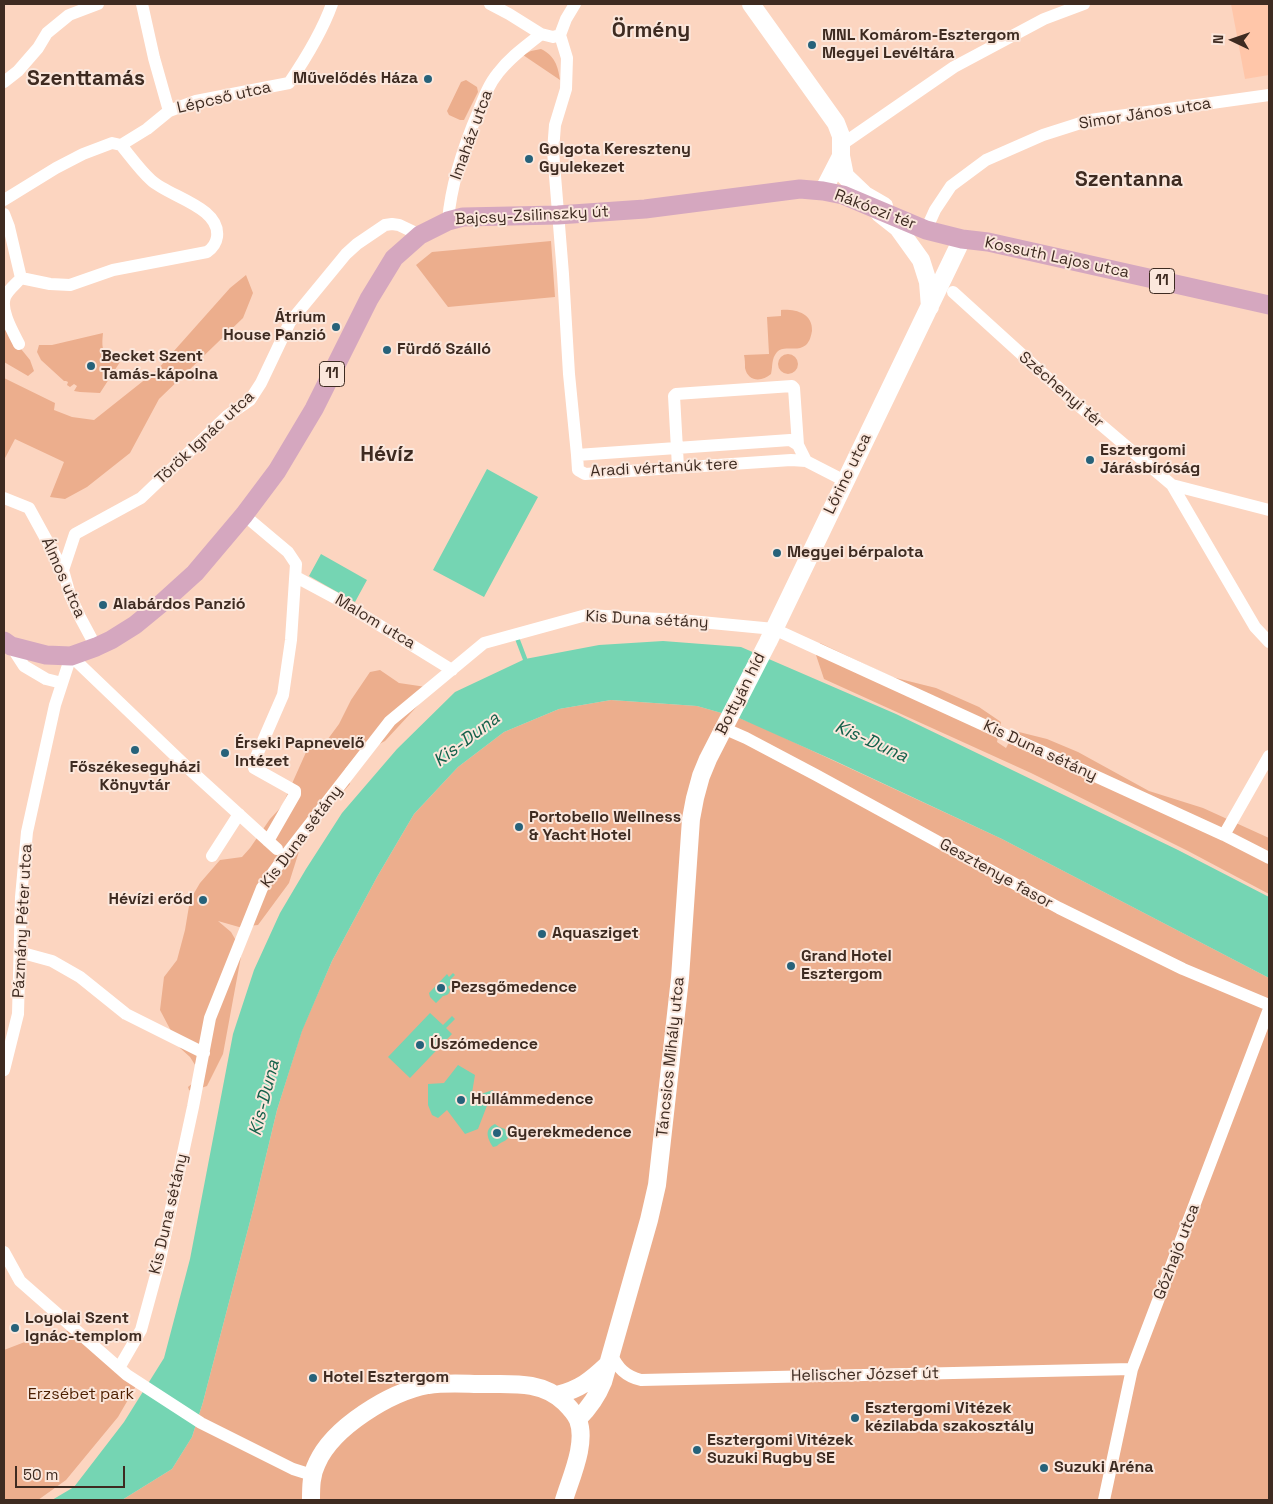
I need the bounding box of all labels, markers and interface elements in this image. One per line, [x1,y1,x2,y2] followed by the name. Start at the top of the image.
[1208,15,1258,65] north arrow
[612,18,690,44] district label: Örmény
[822,26,1020,64] place label: MNL Komárom-Esztergom Megyei Levéltára
[1209,34,1227,44] text: N
[806,39,818,51] marker: MNL Komárom-Esztergom Megyei Levéltára
[27,66,145,92] district label: Szenttamás
[293,69,418,89] place label: Művelődés Háza
[422,73,434,85] marker: Művelődés Háza
[175,78,273,118] street label: Lépcső utca
[447,88,497,182] street label: Imaház utca
[1077,94,1213,134] street label: Simor János utca
[539,140,691,178] place label: Golgota Kereszteny Gyulekezet
[523,153,535,165] marker: Golgota Kereszteny Gyulekezet
[1075,167,1183,193] district label: Szentanna
[832,186,918,234] street label: Rákóczi tér
[455,202,609,230] street label: Bajcsy-Zsilinszky út
[983,233,1131,283] street label: Kossuth Lajos utca
[1150,268,1174,294] road number: 11
[223,308,326,346] place label: Átrium House Panzió
[330,321,342,333] marker: Átrium House Panzió
[397,340,491,360] place label: Fürdő Szálló
[381,344,393,356] marker: Fürdő Szálló
[101,347,218,385] place label: Becket Szent Tamás-kápolna
[1015,348,1107,432] street label: Széchenyi tér
[85,360,97,372] marker: Becket Szent Tamás-kápolna
[320,362,344,386] road number: 11
[152,387,258,489] street label: Török Ignác utca
[820,430,876,518] street label: Lőrinc utca
[1100,441,1200,479] place label: Esztergomi Járásbíróság
[360,442,414,468] district label: Hévíz
[1084,454,1096,466] marker: Esztergomi Járásbíróság
[590,455,738,481] street label: Aradi vértanúk tere
[37,535,89,621] street label: Álmos utca
[787,543,924,563] place label: Megyei bérpalota
[771,547,783,559] marker: Megyei bérpalota
[331,591,419,653] street label: Malom utca
[113,595,246,615] place label: Alabárdos Panzió
[97,599,109,611] marker: Alabárdos Panzió
[585,607,709,633] street label: Kis Duna sétány
[712,650,770,738] street label: Bottyán híd
[430,708,504,772] water label: Kis-Duna
[831,716,911,768] water label: Kis-Duna
[980,716,1100,786] street label: Kis Duna sétány
[235,734,365,772] place label: Érseki Papnevelő Intézet
[129,744,141,756] marker: Főszékesegyházi Könyvtár
[219,747,231,759] marker: Érseki Papnevelő Intézet
[69,758,201,796] place label: Főszékesegyházi Könyvtár
[257,782,347,892] street label: Kis Duna sétány
[529,808,681,846] place label: Portobello Wellness & Yacht Hotel
[513,821,525,833] marker: Portobello Wellness & Yacht Hotel
[936,835,1056,913] street label: Gesztenye fasor
[9,843,37,999] street label: Pázmány Péter utca
[109,890,193,910] place label: Hévízi erőd
[197,894,209,906] marker: Hévízi erőd
[552,924,639,944] place label: Aquasziget
[536,928,548,940] marker: Aquasziget
[801,947,892,985] place label: Grand Hotel Esztergom
[785,960,797,972] marker: Grand Hotel Esztergom
[653,976,689,1138] street label: Táncsics Mihály utca
[451,978,577,998] place label: Pezsgőmedence
[435,982,447,994] marker: Pezsgőmedence
[430,1035,538,1055] place label: Úszómedence
[414,1039,426,1051] marker: Úszómedence
[245,1058,285,1138] water label: Kis-Duna
[471,1090,594,1110] place label: Hullámmedence
[455,1094,467,1106] marker: Hullámmedence
[507,1123,632,1143] place label: Gyerekmedence
[491,1127,503,1139] marker: Gyerekmedence
[146,1152,192,1276] street label: Kis Duna sétány
[1150,1201,1204,1303] street label: Gőzhajó utca
[25,1309,142,1347] place label: Loyolai Szent Ignác-templom
[9,1322,21,1334] marker: Loyolai Szent Ignác-templom
[791,1364,939,1386] street label: Helischer József út
[323,1368,449,1388] place label: Hotel Esztergom
[307,1372,319,1384] marker: Hotel Esztergom
[28,1385,134,1405] park label: Erzsébet park
[865,1399,1034,1437] place label: Esztergomi Vitézek kézilabda szakosztály
[849,1412,861,1424] marker: Esztergomi Vitézek kézilabda szakosztály
[707,1431,853,1469] place label: Esztergomi Vitézek Suzuki Rugby SE
[691,1444,703,1456] marker: Esztergomi Vitézek Suzuki Rugby SE
[18,1456,128,1488] scale bar
[1054,1458,1154,1478] place label: Suzuki Aréna
[1038,1462,1050,1474] marker: Suzuki Aréna
[23,1465,58,1484] text: 50 m

